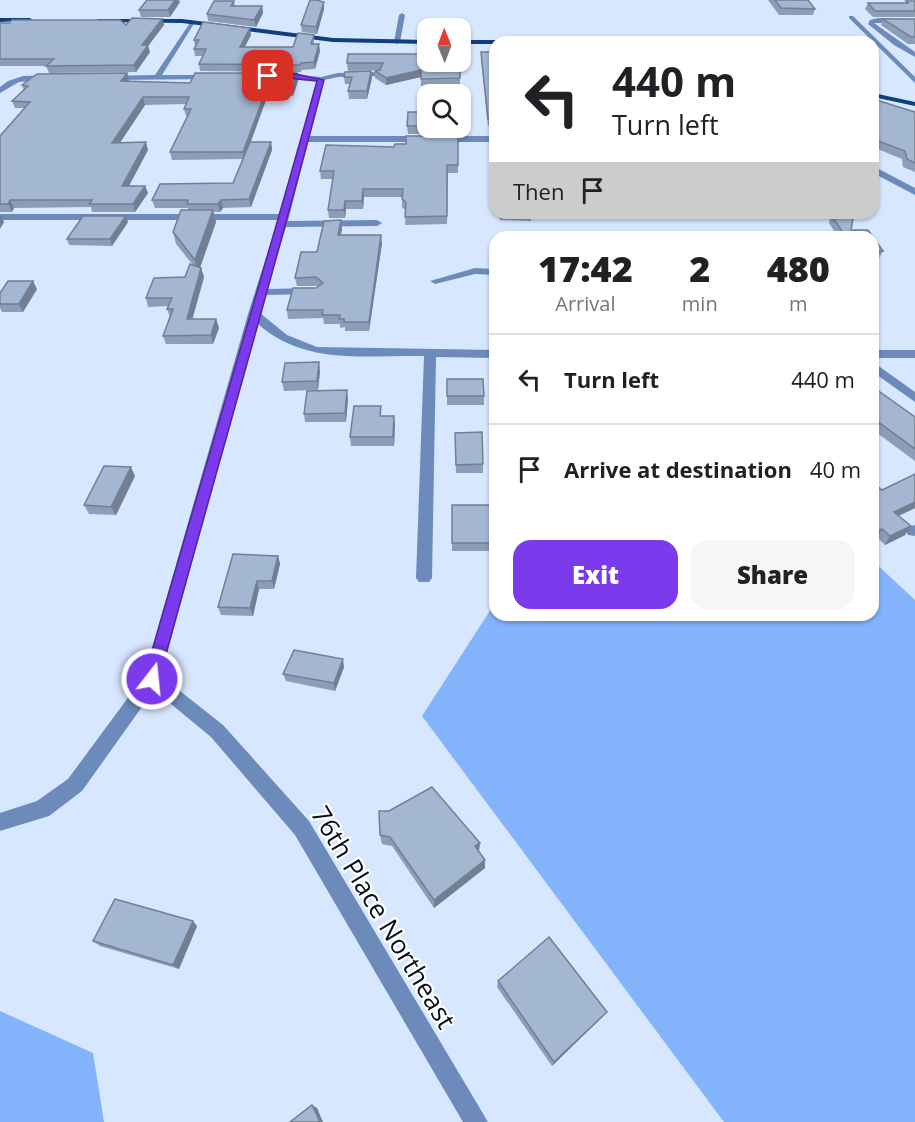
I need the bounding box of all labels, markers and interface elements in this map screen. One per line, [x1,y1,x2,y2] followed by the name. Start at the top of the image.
[417,18,471,72] north arrow
[417,18,471,138] map controls
[242,50,293,101] pin
[612,52,736,109] text: 440 m
[251,59,284,92] icon: arrive
[513,60,591,138] icon: left
[417,84,471,138] button: search
[612,106,719,143] text: Turn left
[576,174,609,207] icon: arrive
[513,176,564,206] text: Then
[538,244,633,293] text: 17:42
[689,244,710,293] text: 2
[767,244,830,293] text: 480
[555,290,616,317] text: Arrival
[682,290,718,317] text: min
[789,290,808,317] text: m
[513,363,546,396] icon: left
[564,364,659,394] text: Turn left
[791,364,855,394] text: 440 m
[513,453,546,486] icon: arrive
[564,454,792,484] text: Arrive at destination
[810,454,861,484] text: 40 m
[513,540,678,609] button: Exit
[690,540,855,609] button: Share
[120,647,184,711] position arrow
[303,799,465,1035] street label: 76th Place Northeast

